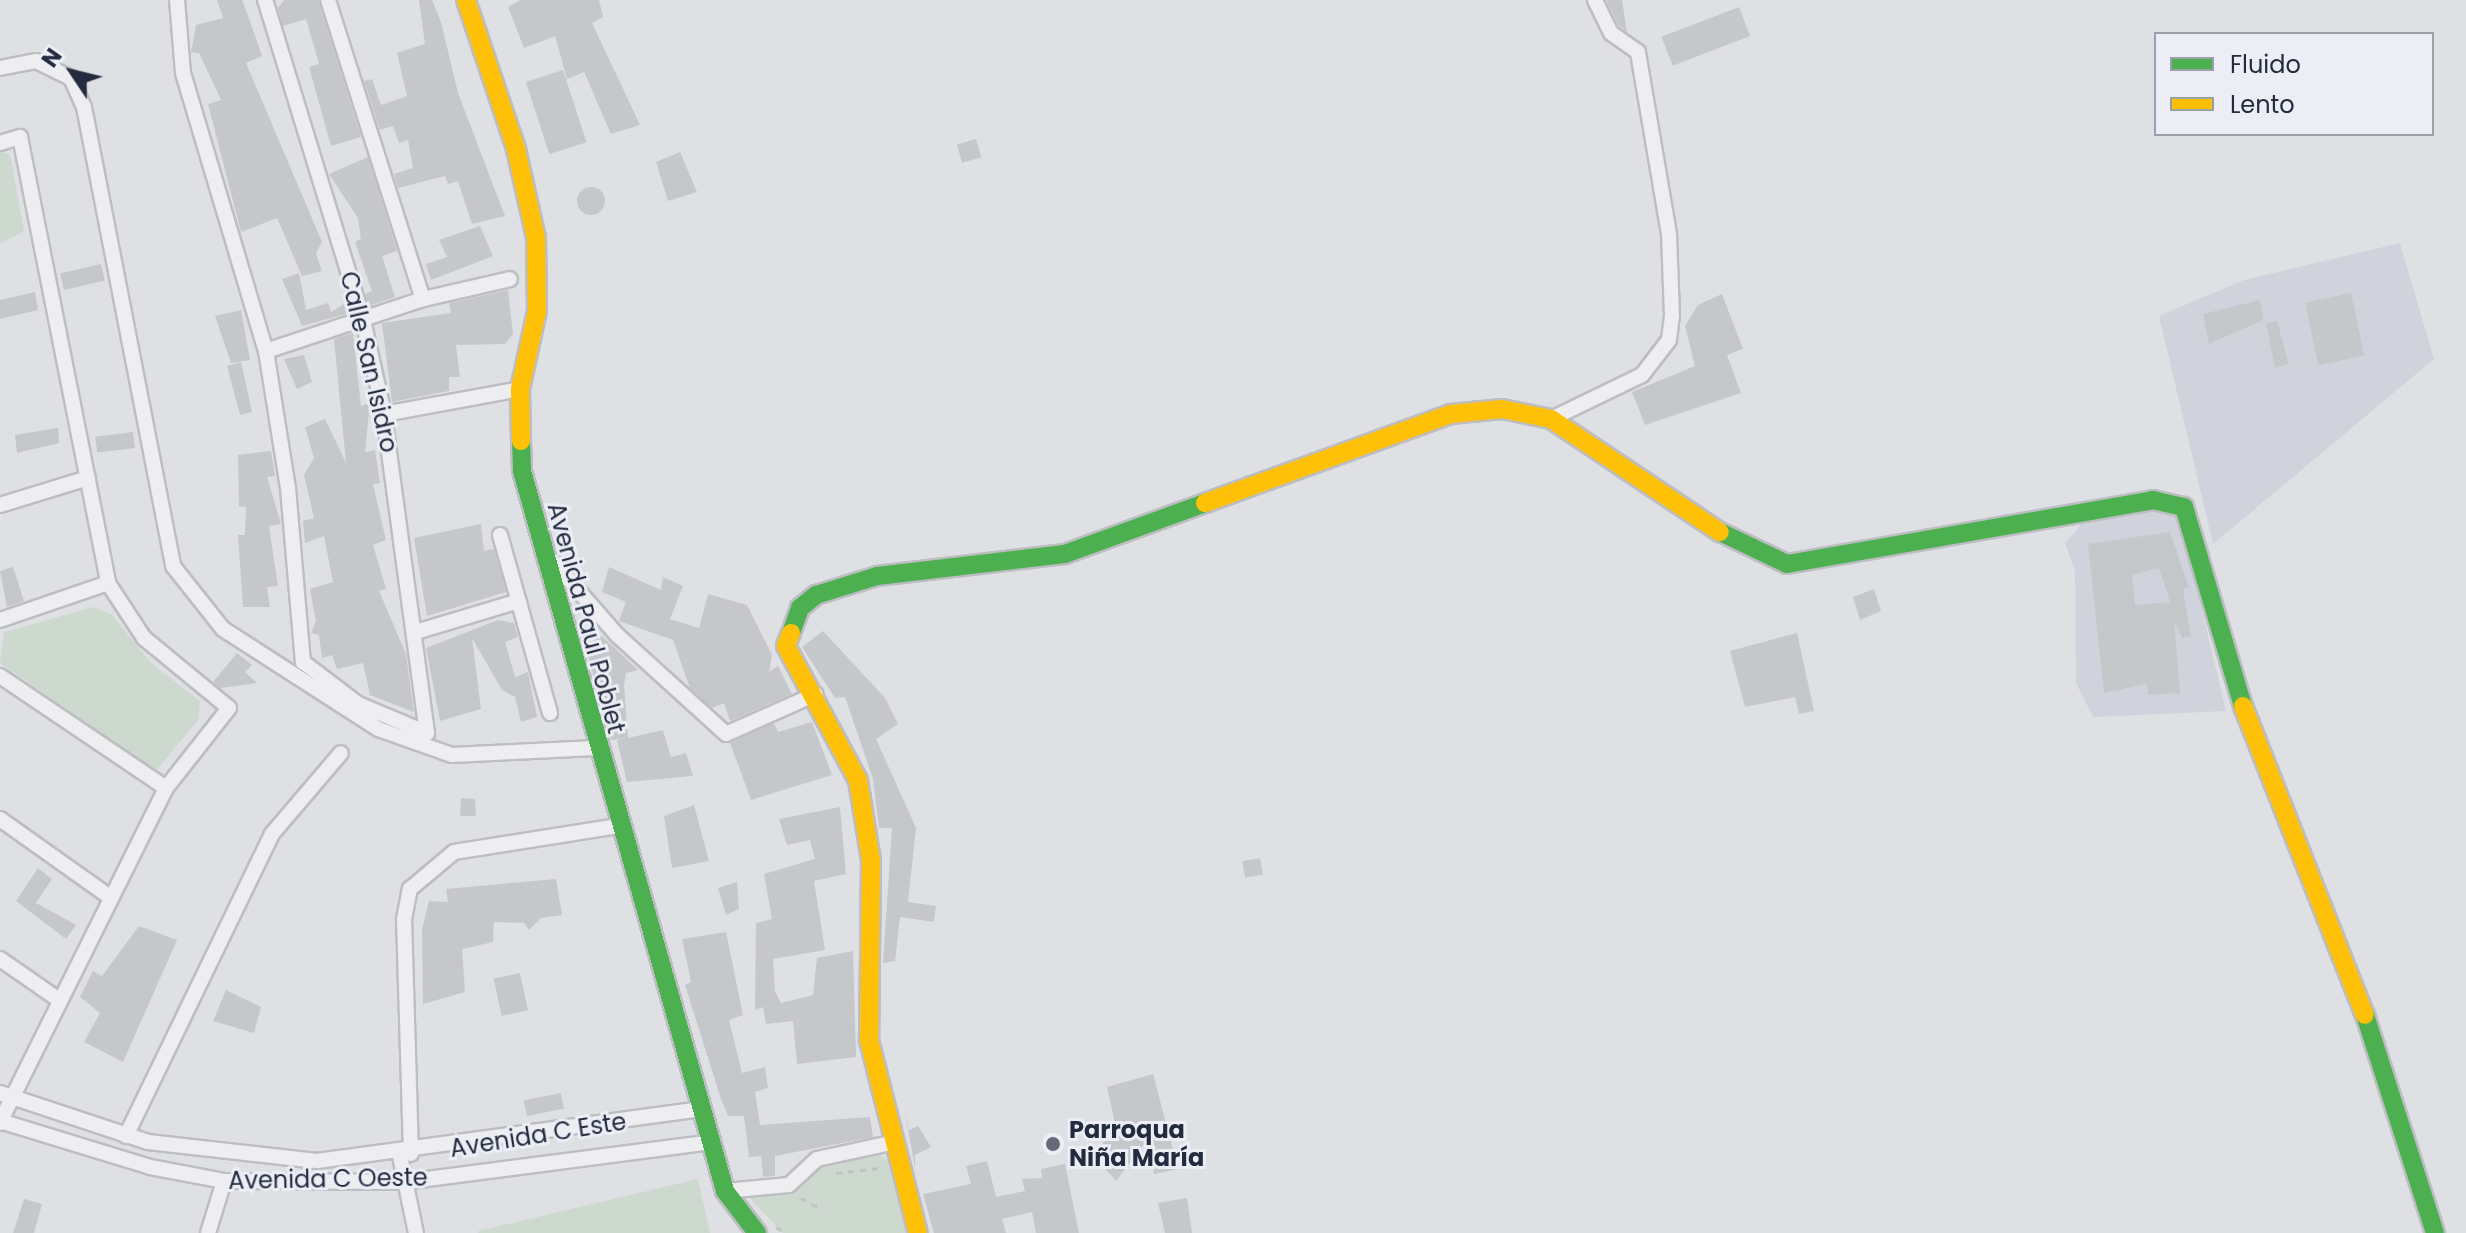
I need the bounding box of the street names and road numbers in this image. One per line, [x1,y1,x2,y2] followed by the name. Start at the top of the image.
[334,269,404,455] street label: Calle San Isidro
[541,500,631,736] street label: Avenida Paul Poblet
[448,1107,628,1163] street label: Avenida C Este
[228,1163,428,1195] street label: Avenida C Oeste

